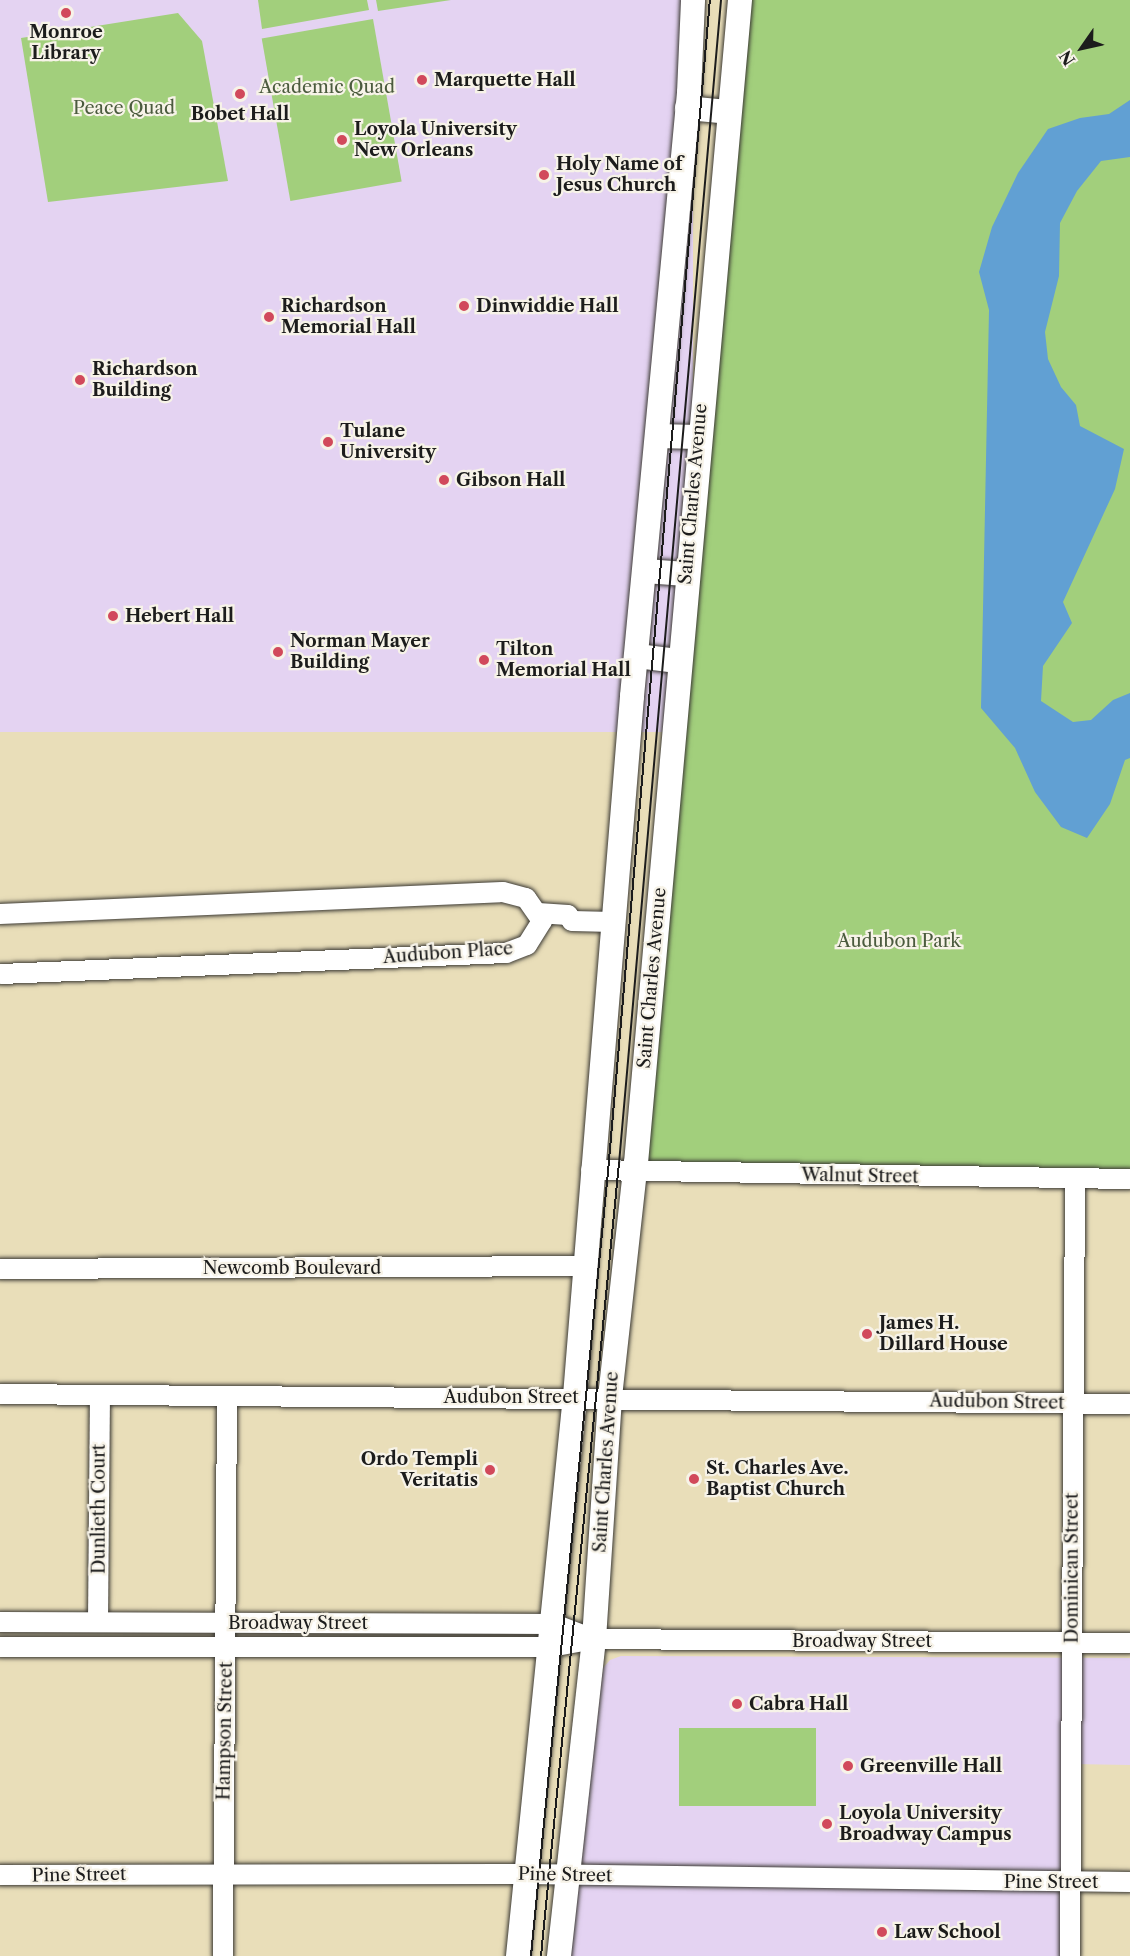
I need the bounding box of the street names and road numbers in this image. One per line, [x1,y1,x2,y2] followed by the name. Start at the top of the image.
[674,402,712,586] street label: Saint Charles Avenue
[633,886,671,1070] street label: Saint Charles Avenue
[382,938,514,968] street label: Audubon Place
[801,1164,919,1188] street label: Walnut Street
[203,1257,381,1279] street label: Newcomb Boulevard
[589,1370,623,1554] street label: Saint Charles Avenue
[443,1386,579,1408] street label: Audubon Street
[929,1390,1065,1414] street label: Audubon Street
[88,1444,110,1574] street label: Dunlieth Court
[1061,1493,1083,1643] street label: Dominican Street
[228,1612,368,1634] street label: Broadway Street
[792,1630,932,1652] street label: Broadway Street
[213,1662,237,1800] street label: Hampson Street
[32,1863,126,1887] street label: Pine Street
[518,1863,612,1887] street label: Pine Street
[1004,1871,1098,1893] street label: Pine Street

